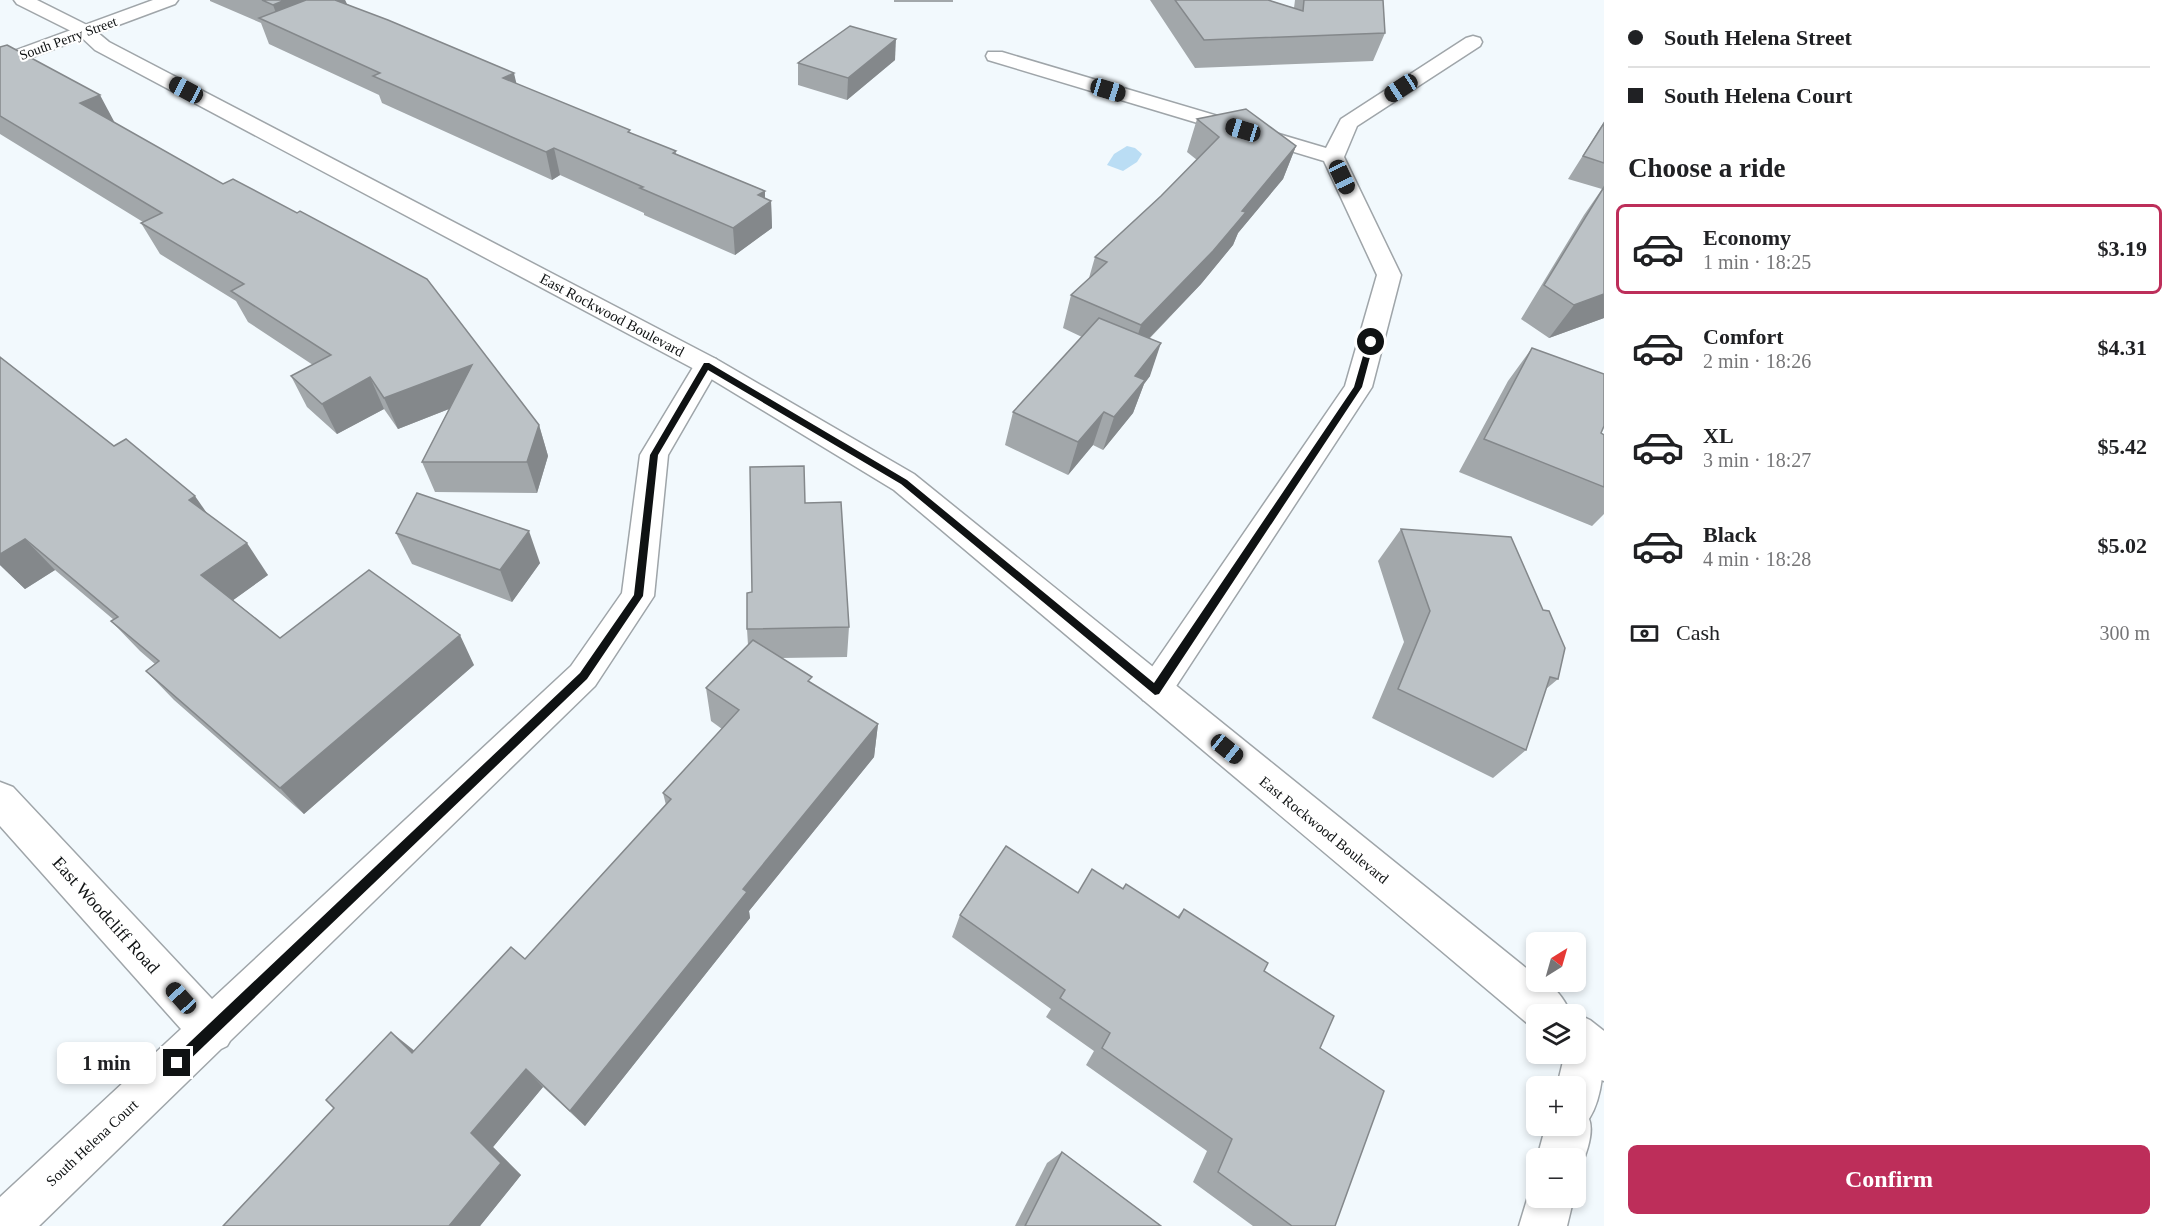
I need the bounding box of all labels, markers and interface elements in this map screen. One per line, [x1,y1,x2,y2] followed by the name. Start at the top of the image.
[17,14,119,63] street label: South Perry Street
[1664,25,1852,50] text: South Helena Street
[1381,71,1421,105] car
[166,74,206,106] car
[1088,76,1128,104] car
[1664,83,1852,108] text: South Helena Court
[1223,116,1263,144] car
[1628,153,1786,183] text: Choose a ride
[1326,157,1358,197] car
[1631,222,1685,276] icon: car
[1703,225,1791,250] text: Economy
[2098,236,2147,261] text: $3.19
[1703,251,1811,273] text: 1 min · 18:25
[537,270,687,360] street label: East Rockwood Boulevard
[1631,321,1685,375] icon: car
[1703,324,1784,349] text: Comfort
[1357,328,1384,355] route start
[2098,335,2147,360] text: $4.31
[1703,350,1811,372] text: 2 min · 18:26
[1631,420,1685,474] icon: car
[1703,423,1734,448] text: XL
[2098,434,2147,459] text: $5.42
[1703,449,1811,471] text: 3 min · 18:27
[1631,519,1685,573] icon: car
[1703,522,1757,547] text: Black
[2098,533,2147,558] text: $5.02
[1703,548,1811,570] text: 4 min · 18:28
[1628,617,1661,650] icon: cash
[1676,620,1720,645] text: Cash
[2099,622,2150,644] text: 300 m
[1207,731,1247,767] car
[1256,773,1392,887] street label: East Rockwood Boulevard
[48,853,164,977] street label: East Woodcliff Road
[1526,932,1586,992] north arrow
[1526,932,1586,1208] map controls
[162,979,200,1017] car
[1526,1004,1586,1064] button: layers
[57,1042,156,1084] callout: 1 min
[163,1049,190,1076] route end
[82,1052,131,1074] text: 1 min
[1526,1076,1586,1136] button: +
[43,1096,142,1189] street label: South Helena Court
[1628,1145,2150,1214] button: Confirm
[1526,1148,1586,1208] button: −

